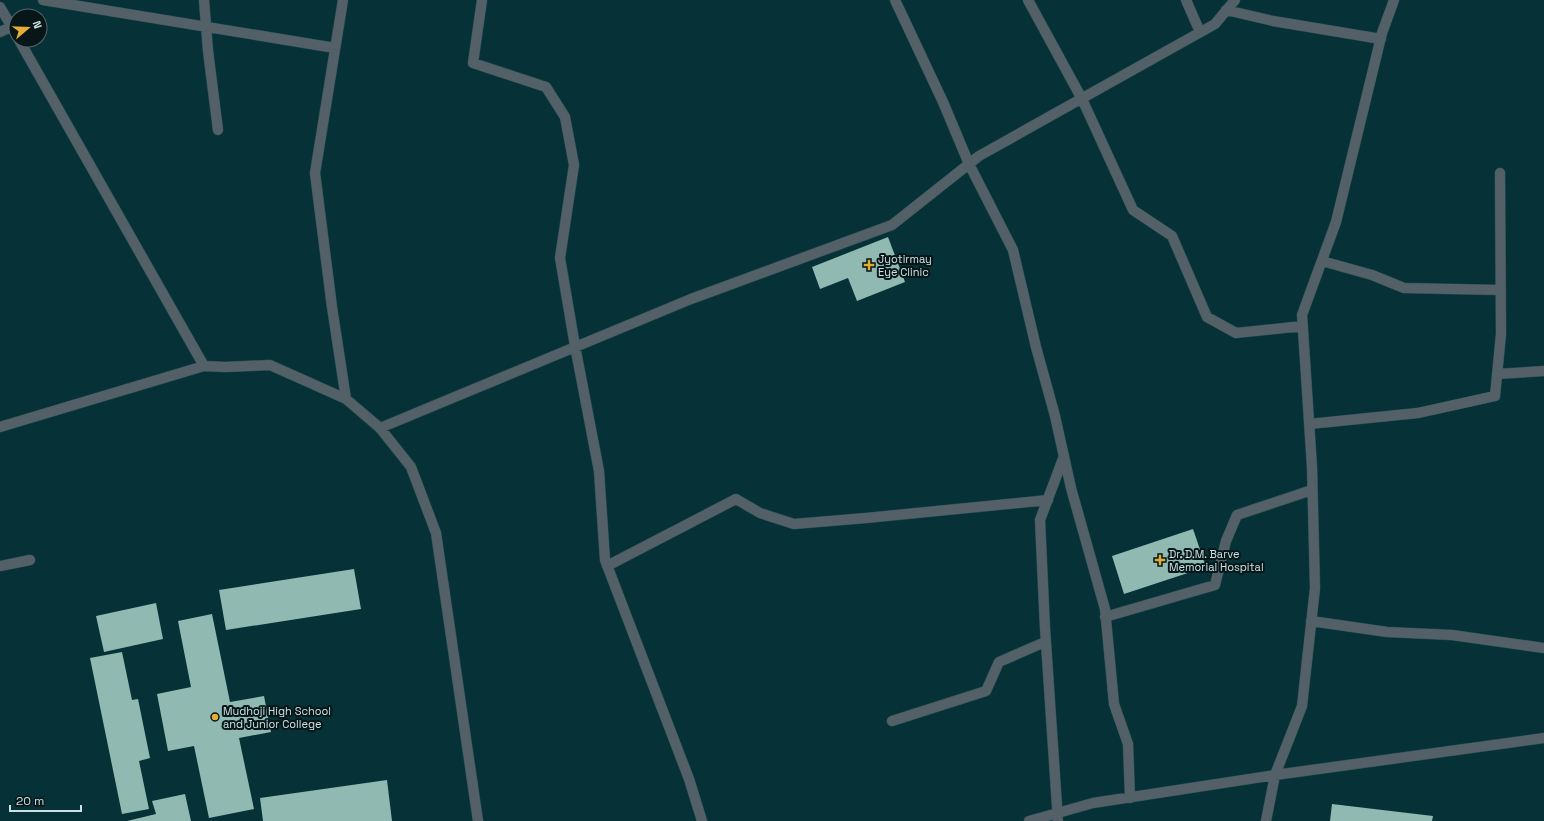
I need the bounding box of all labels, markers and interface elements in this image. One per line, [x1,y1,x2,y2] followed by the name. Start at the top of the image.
[8,8,48,48] north arrow
[30,19,45,31] text: N
[878,252,932,279] place label: Jyotirmay Eye Clinic
[863,259,875,271] marker: Jyotirmay Eye Clinic
[1169,547,1264,574] place label: Dr. D.M. Barve Memorial Hospital
[1154,554,1166,566] marker: Dr. D.M. Barve Memorial Hospital
[223,704,331,731] place label: Mudhoji High School and Junior College
[210,712,220,722] marker: Mudhoji High School and Junior College
[10,787,81,813] scale bar
[16,793,44,809] text: 20 m

